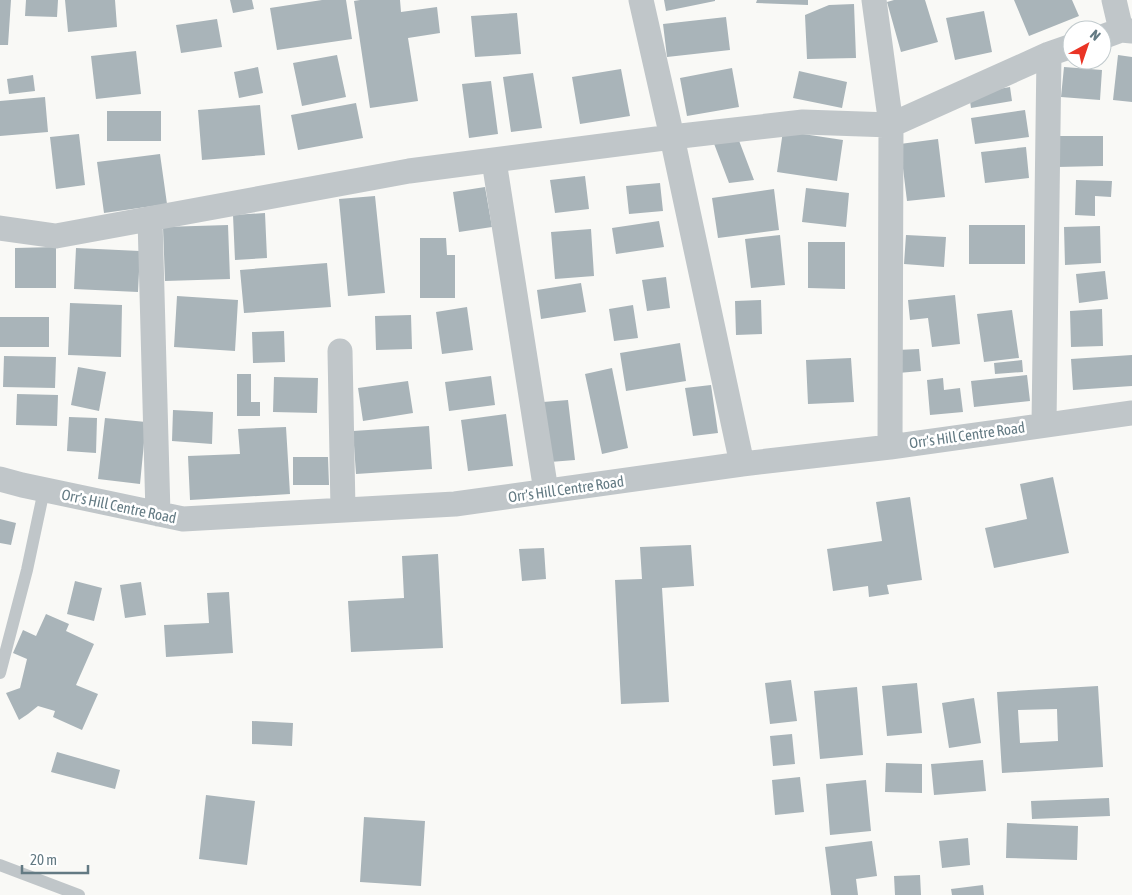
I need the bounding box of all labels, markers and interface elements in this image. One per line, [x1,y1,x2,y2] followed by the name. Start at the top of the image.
[1062,20,1112,70] north arrow
[1087,26,1104,44] text: N
[908,418,1026,452] street label: Orr's Hill Centre Road
[507,472,625,506] street label: Orr's Hill Centre Road
[60,486,178,526] street label: Orr's Hill Centre Road
[22,842,89,874] scale bar
[30,851,57,868] text: 20 m

